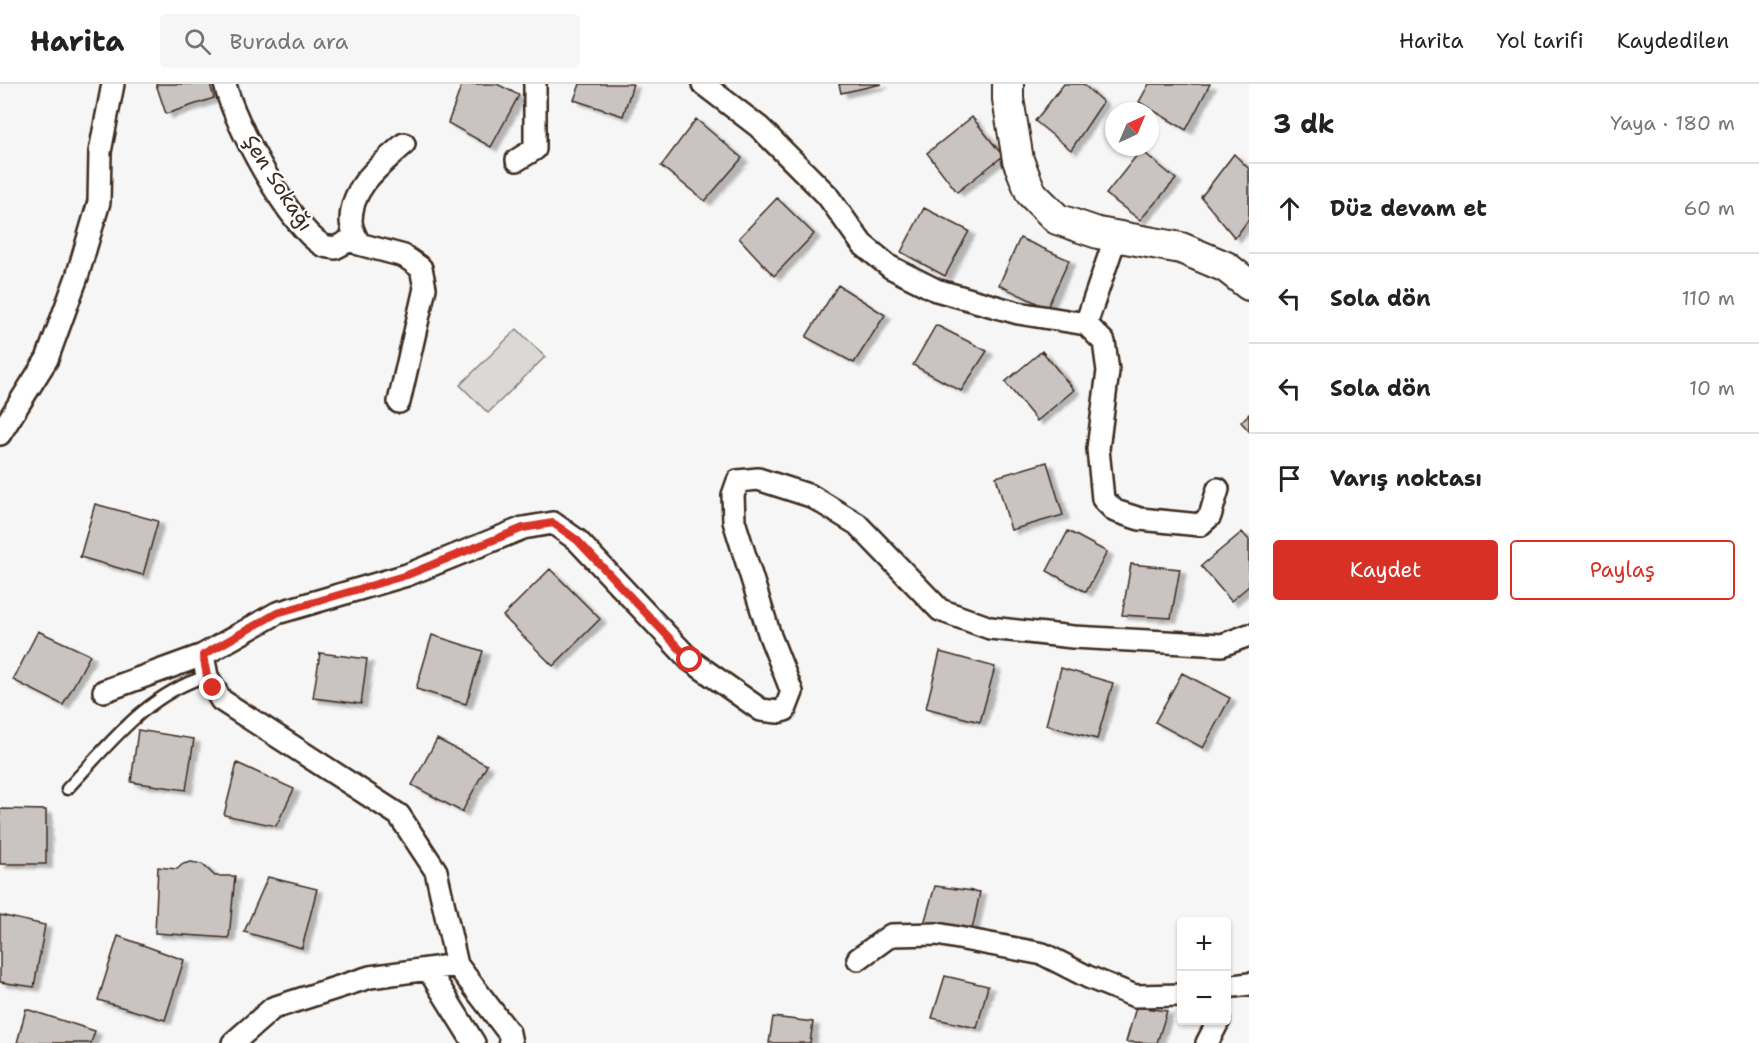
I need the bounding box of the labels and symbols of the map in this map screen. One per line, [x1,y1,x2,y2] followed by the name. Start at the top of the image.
[1105,102,1159,156] north arrow
[236,129,320,237] street label: Şen Sokağı
[676,646,702,672] route start
[199,674,225,700] route end

